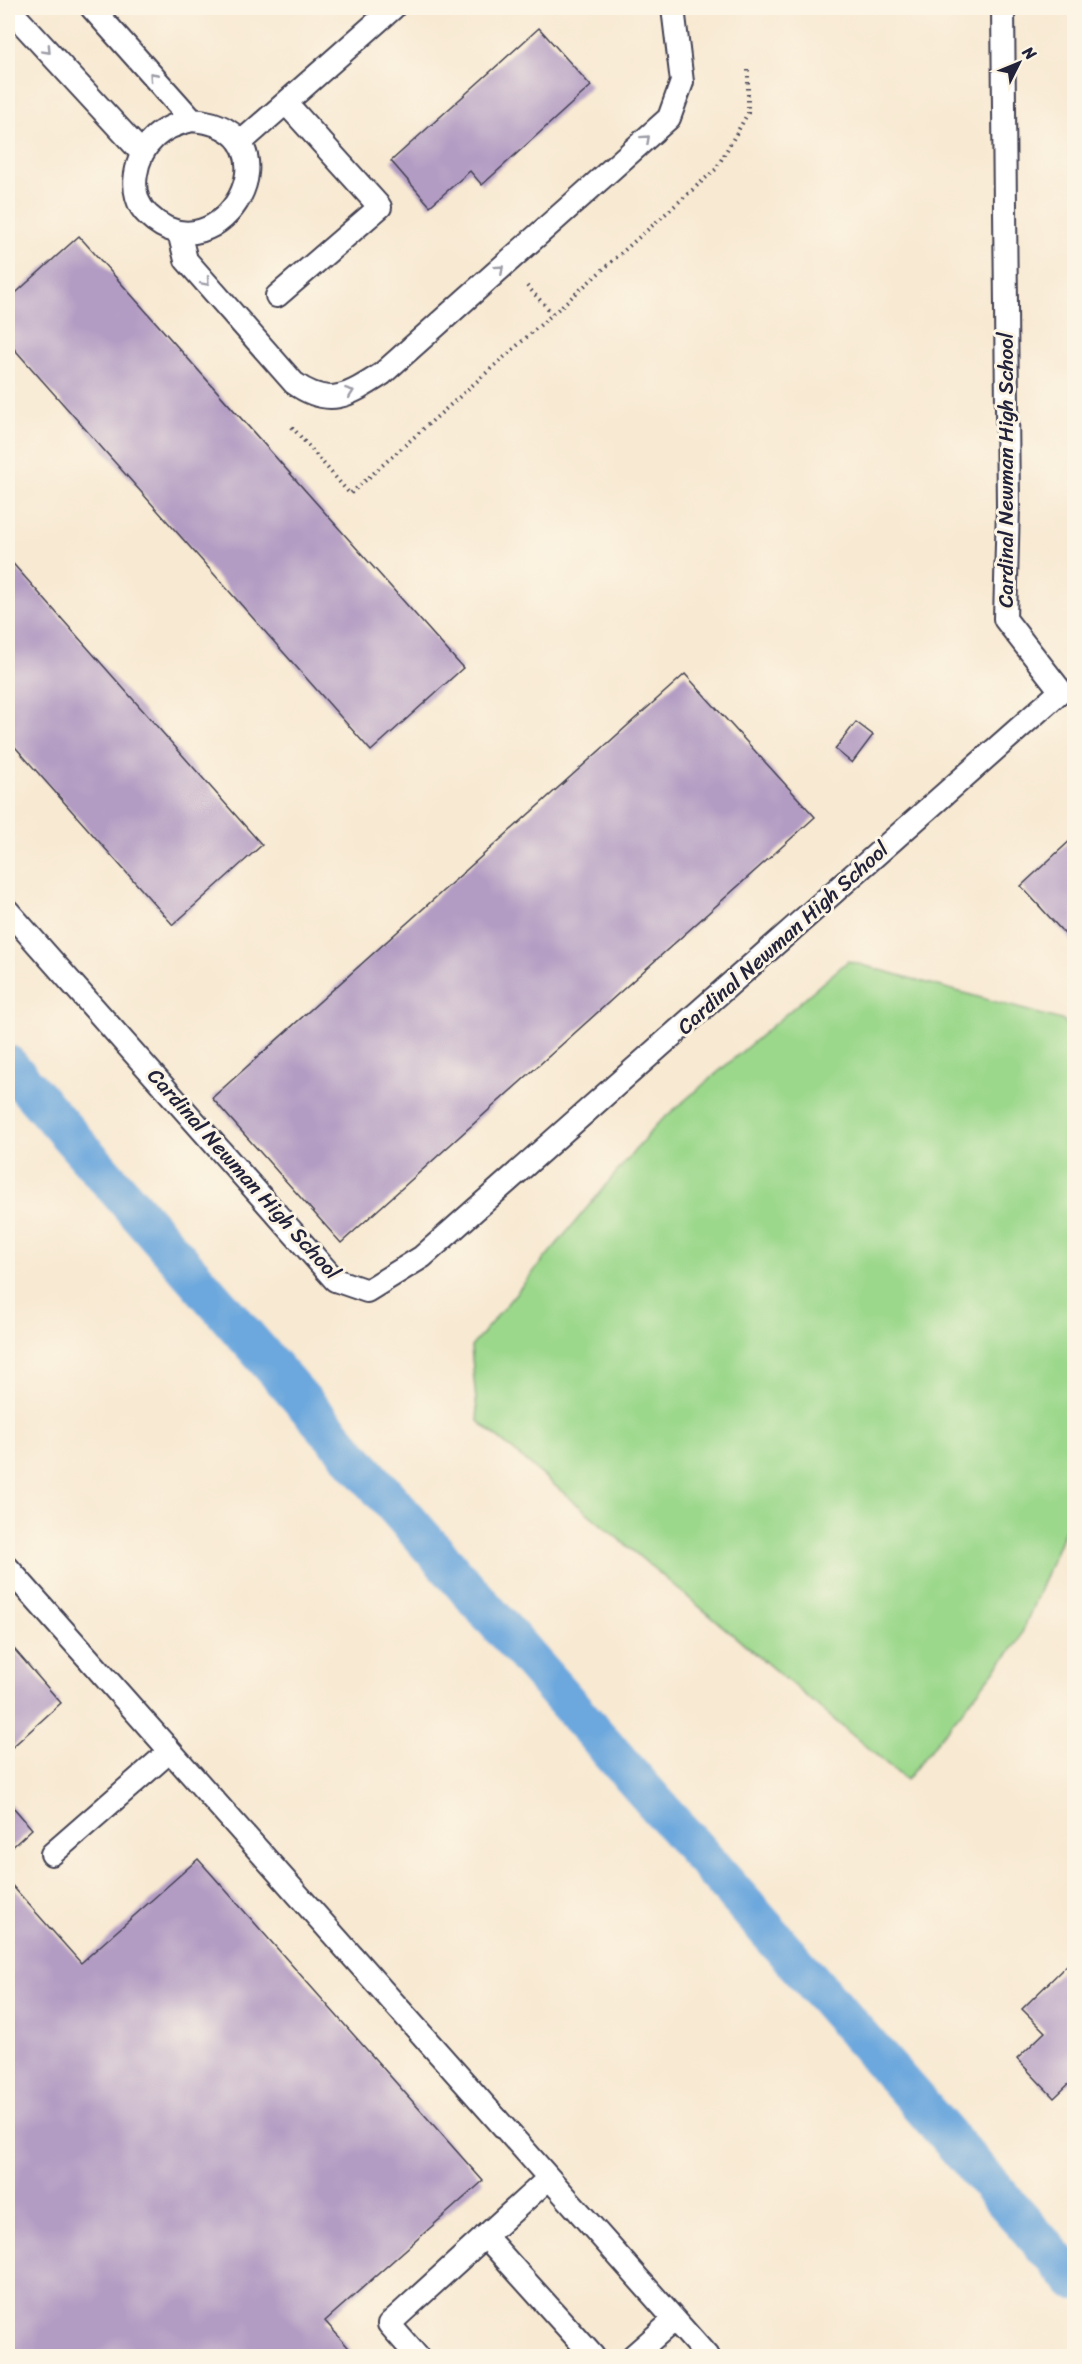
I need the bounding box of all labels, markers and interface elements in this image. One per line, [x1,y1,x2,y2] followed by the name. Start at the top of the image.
[989,33,1049,93] north arrow
[1015,38,1045,68] text: N
[40,43,51,54] one-way arrow
[149,72,160,83] one-way arrow
[639,135,649,146] one-way arrow
[493,265,504,276] one-way arrow
[199,275,210,286] one-way arrow
[987,331,1025,608] street label: Cardinal Newman High School
[344,387,355,400] one-way arrow
[668,831,899,1044] street label: Cardinal Newman High School
[138,1059,351,1290] street label: Cardinal Newman High School

